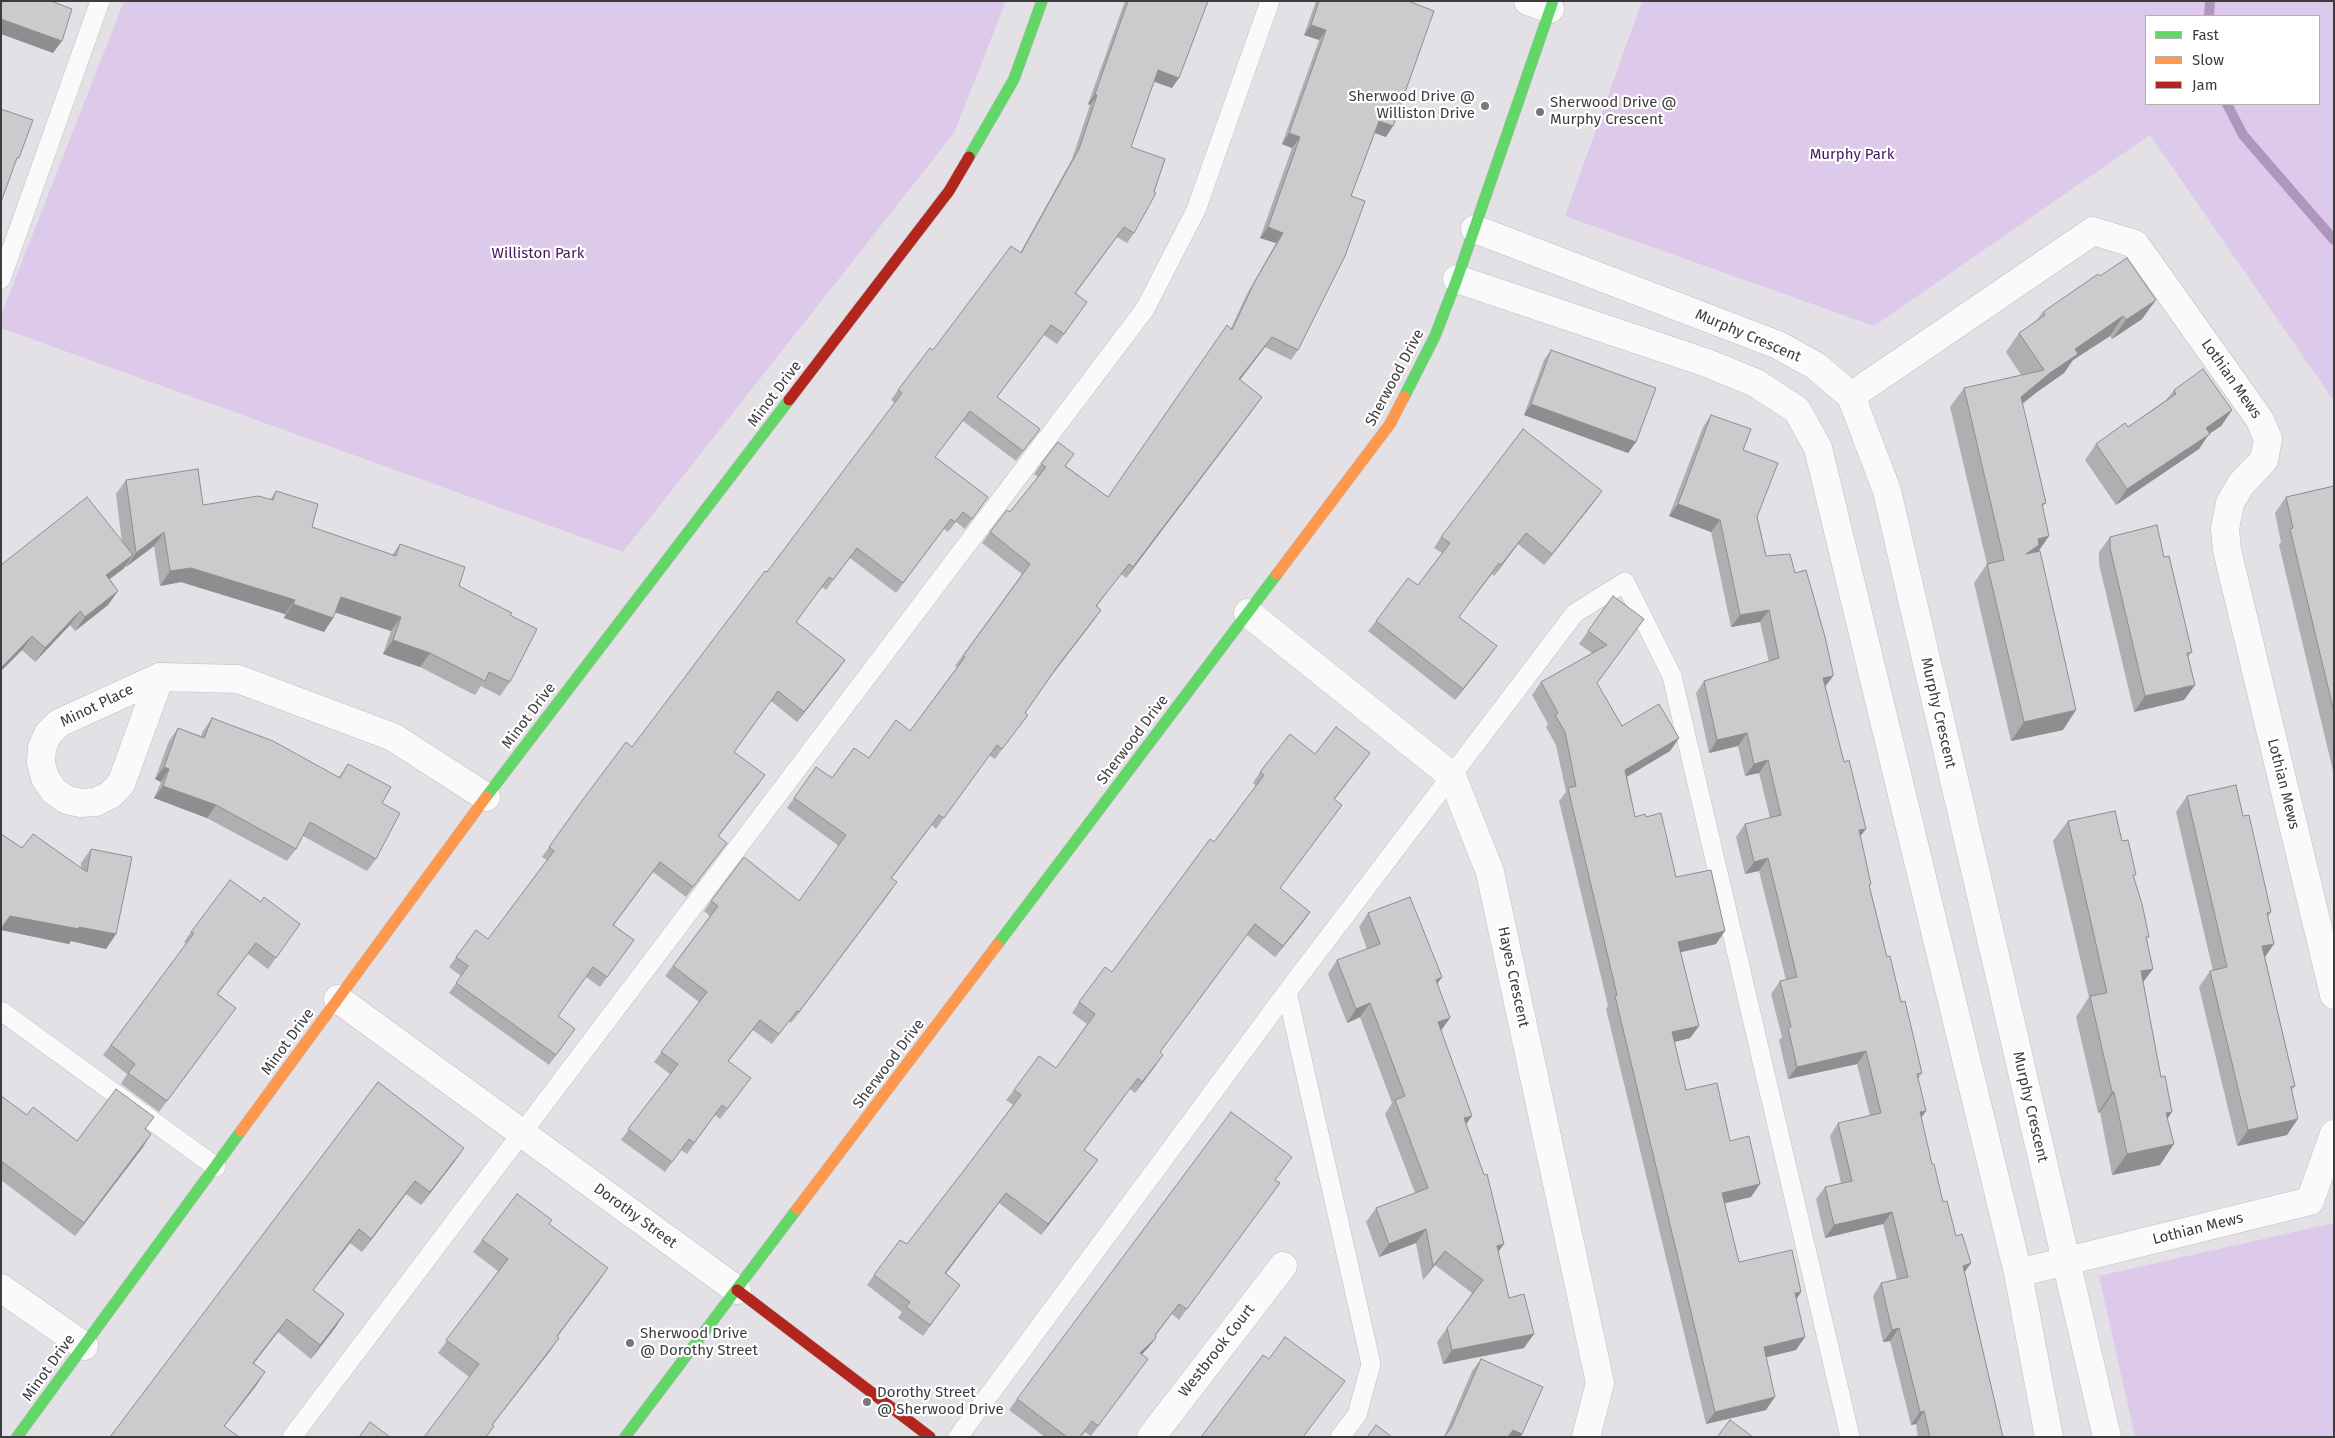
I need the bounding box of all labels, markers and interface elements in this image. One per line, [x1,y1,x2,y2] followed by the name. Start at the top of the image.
[2145,15,2320,105] legend
[2192,26,2219,44] text: Fast
[2192,51,2224,69] text: Slow
[2192,76,2218,94] text: Jam
[1348,88,1475,123] place label: Sherwood Drive @ Williston Drive
[1550,94,1677,129] place label: Sherwood Drive @ Murphy Crescent
[1479,100,1491,112] marker: Sherwood Drive @ Williston Drive
[1534,106,1546,118] marker: Sherwood Drive @ Murphy Crescent
[1810,146,1894,164] park label: Murphy Park
[492,245,584,263] park label: Williston Park
[1692,306,1804,366] street label: Murphy Crescent
[1362,326,1428,430] street label: Sherwood Drive
[2197,336,2265,422] street label: Lothian Mews
[744,357,806,431] street label: Minot Drive
[1917,656,1959,770] street label: Murphy Crescent
[498,679,560,753] street label: Minot Drive
[58,681,136,731] street label: Minot Place
[1094,692,1172,788] street label: Sherwood Drive
[2263,737,2303,831] street label: Lothian Mews
[1494,925,1532,1029] street label: Hayes Crescent
[258,1005,318,1079] street label: Minot Drive
[850,1016,928,1112] street label: Sherwood Drive
[2009,1050,2051,1164] street label: Murphy Crescent
[590,1180,680,1252] street label: Dorothy Street
[2151,1209,2245,1249] street label: Lothian Mews
[1175,1301,1259,1401] street label: Westbrook Court
[640,1325,758,1360] place label: Sherwood Drive @ Dorothy Street
[19,1331,79,1405] street label: Minot Drive
[624,1337,636,1349] marker: Sherwood Drive @ Dorothy Street
[877,1384,1004,1419] place label: Dorothy Street @ Sherwood Drive
[861,1396,873,1408] marker: Dorothy Street @ Sherwood Drive

